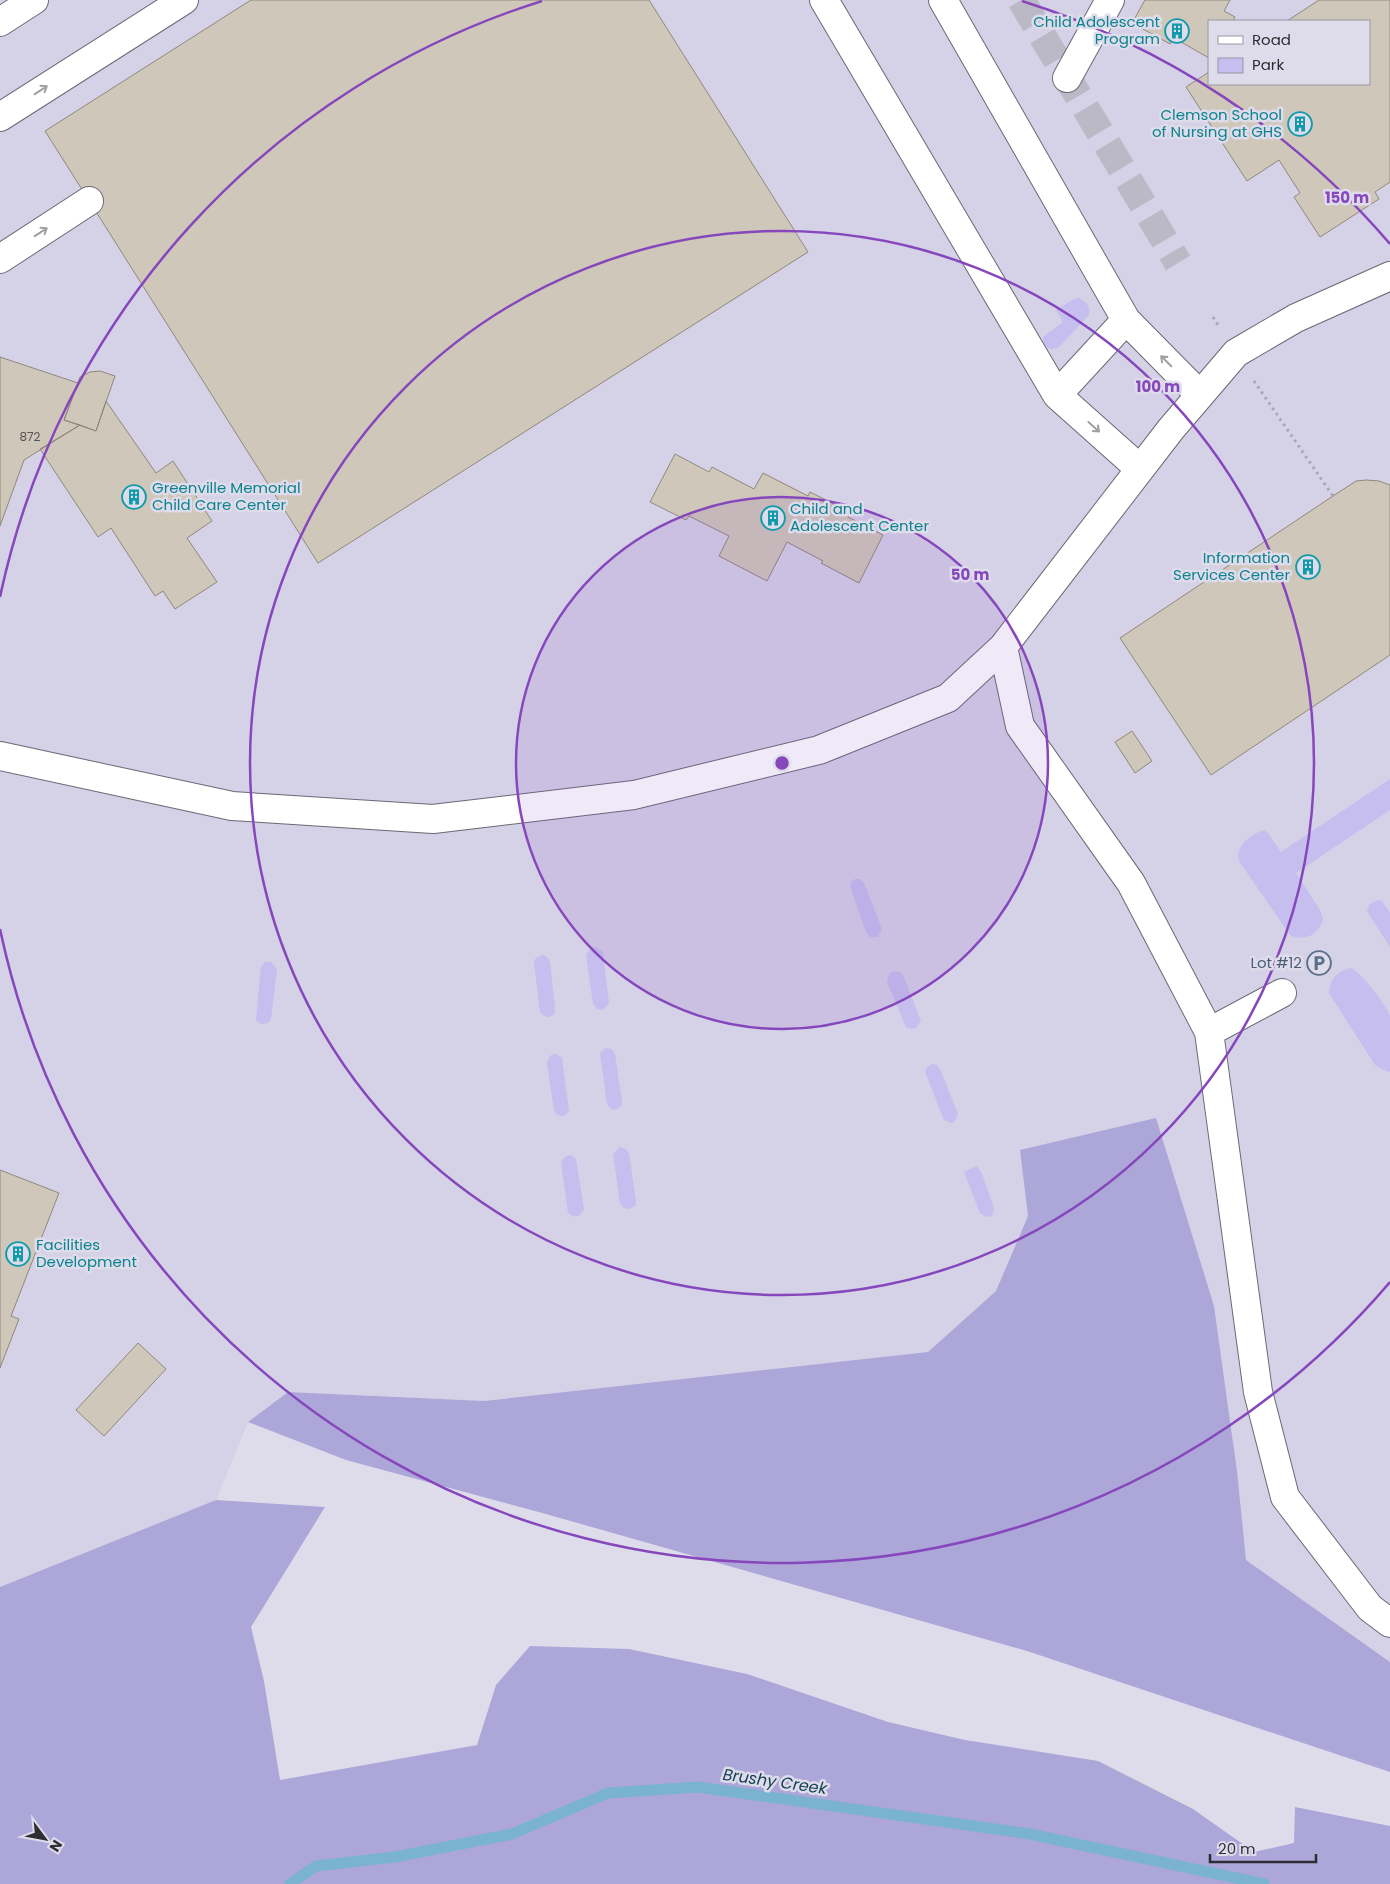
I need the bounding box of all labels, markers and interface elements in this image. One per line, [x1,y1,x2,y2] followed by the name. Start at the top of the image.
[1033,11,1160,49] place label: Child Adolescent Program
[1164,18,1190,44] building icon: Child Adolescent Program
[1208,20,1370,85] legend
[1252,29,1291,50] text: Road
[1252,54,1284,75] text: Park
[34,85,48,96] one-way arrow
[1152,104,1282,142] place label: Clemson School of Nursing at GHS
[1287,111,1313,137] building icon: Clemson School of Nursing at GHS
[1325,187,1369,208] text: 150 m
[33,227,47,237] one-way arrow
[1160,355,1172,367] one-way arrow
[1136,376,1180,397] text: 100 m
[1087,422,1100,433] one-way arrow
[19,428,41,445] house number: 872
[152,477,301,515] place label: Greenville Memorial Child Care Center
[121,484,147,510] building icon: Greenville Memorial Child Care Center
[790,498,929,536] place label: Child and Adolescent Center
[760,505,786,531] building icon: Child and Adolescent Center
[1173,547,1290,585] place label: Information Services Center
[1295,554,1321,580] building icon: Information Services Center
[951,564,989,585] text: 50 m
[773,754,791,772] centre of rings
[1306,950,1332,976] parking icon: Lot #12
[1250,952,1302,973] place label: Lot #12
[36,1234,137,1272] place label: Facilities Development
[5,1241,31,1267] building icon: Facilities Development
[721,1763,829,1800] water label: Brushy Creek
[20,1814,70,1864] north arrow
[1210,1832,1316,1864] scale bar
[45,1836,67,1856] text: N
[1218,1838,1256,1859] text: 20 m

